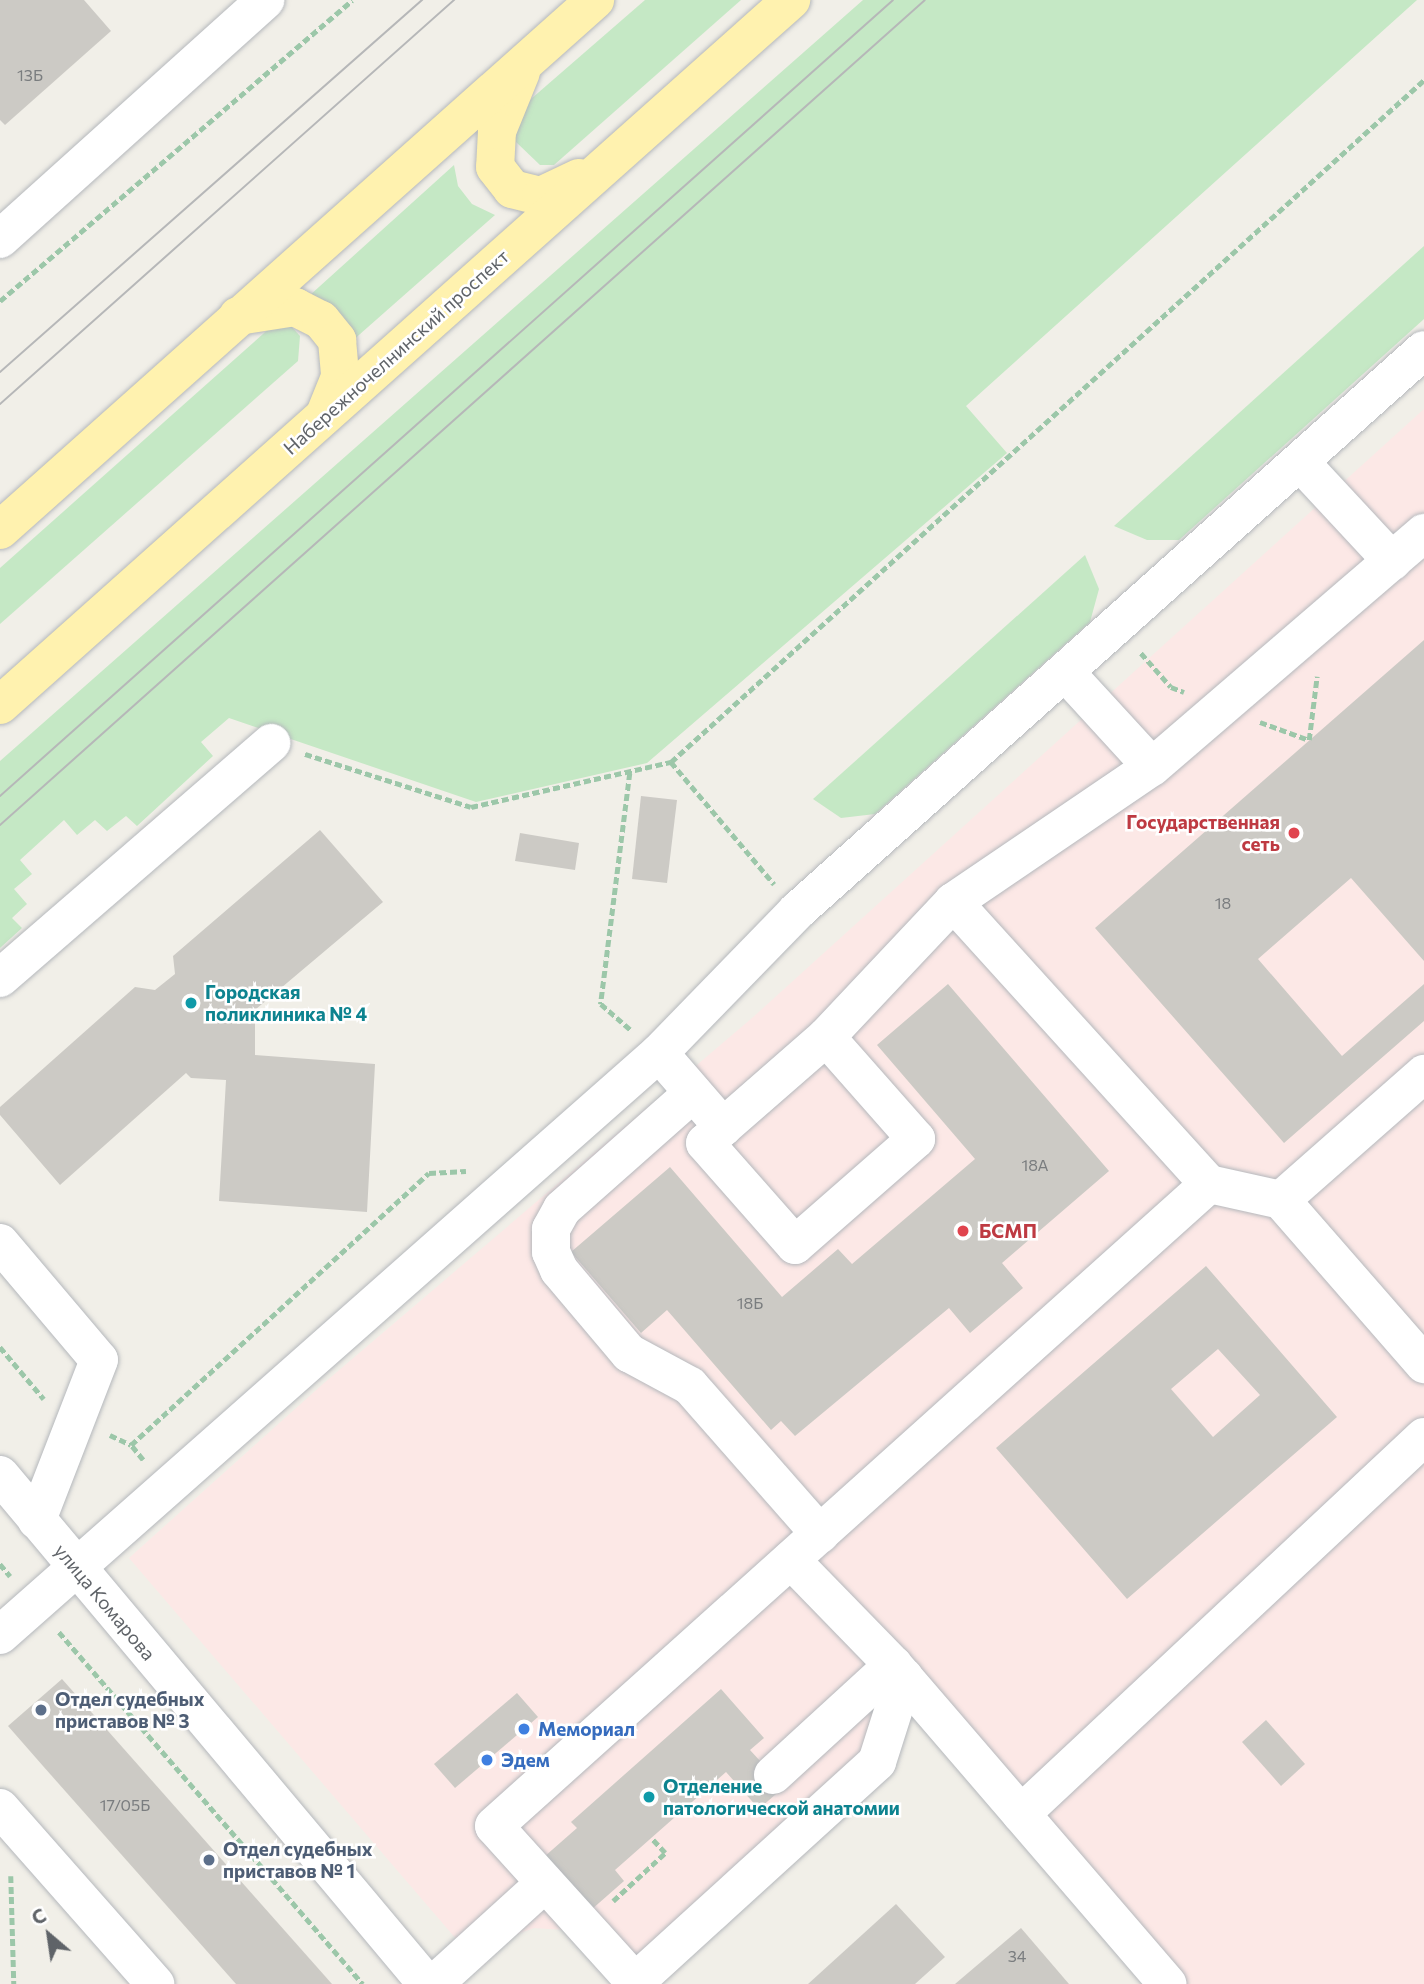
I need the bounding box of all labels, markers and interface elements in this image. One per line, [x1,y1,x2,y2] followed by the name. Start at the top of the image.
[17,65,43,85] house number: 13Б
[279,245,513,459] street label: Набережночелнинский проспект
[1126,811,1280,855] place label: Государственная сеть
[1286,825,1302,841] marker: Государственная сеть
[1215,893,1231,913] house number: 18
[205,981,367,1025] place label: Городская поликлиника № 4
[183,995,199,1011] marker: Городская поликлиника № 4
[1021,1155,1049,1175] house number: 18А
[979,1220,1037,1242] place label: БСМП
[953,1221,973,1241] marker: БСМП
[737,1293,763,1313] house number: 18Б
[50,1539,160,1665] street label: улица Комарова
[55,1688,204,1732] place label: Отдел судебных приставов № 3
[33,1702,49,1718] marker: Отдел судебных приставов № 3
[538,1718,635,1740] place label: Мемориал
[516,1721,532,1737] marker: Мемориал
[501,1749,550,1771] place label: Эдем
[479,1752,495,1768] marker: Эдем
[663,1775,900,1819] place label: Отделение патологической анатомии
[641,1789,657,1805] marker: Отделение патологической анатомии
[100,1795,150,1815] house number: 17/05Б
[223,1838,372,1882] place label: Отдел судебных приставов № 1
[201,1852,217,1868] marker: Отдел судебных приставов № 1
[14,1900,84,1970] north arrow
[27,1903,50,1929] text: С
[1008,1946,1026,1966] house number: 34

